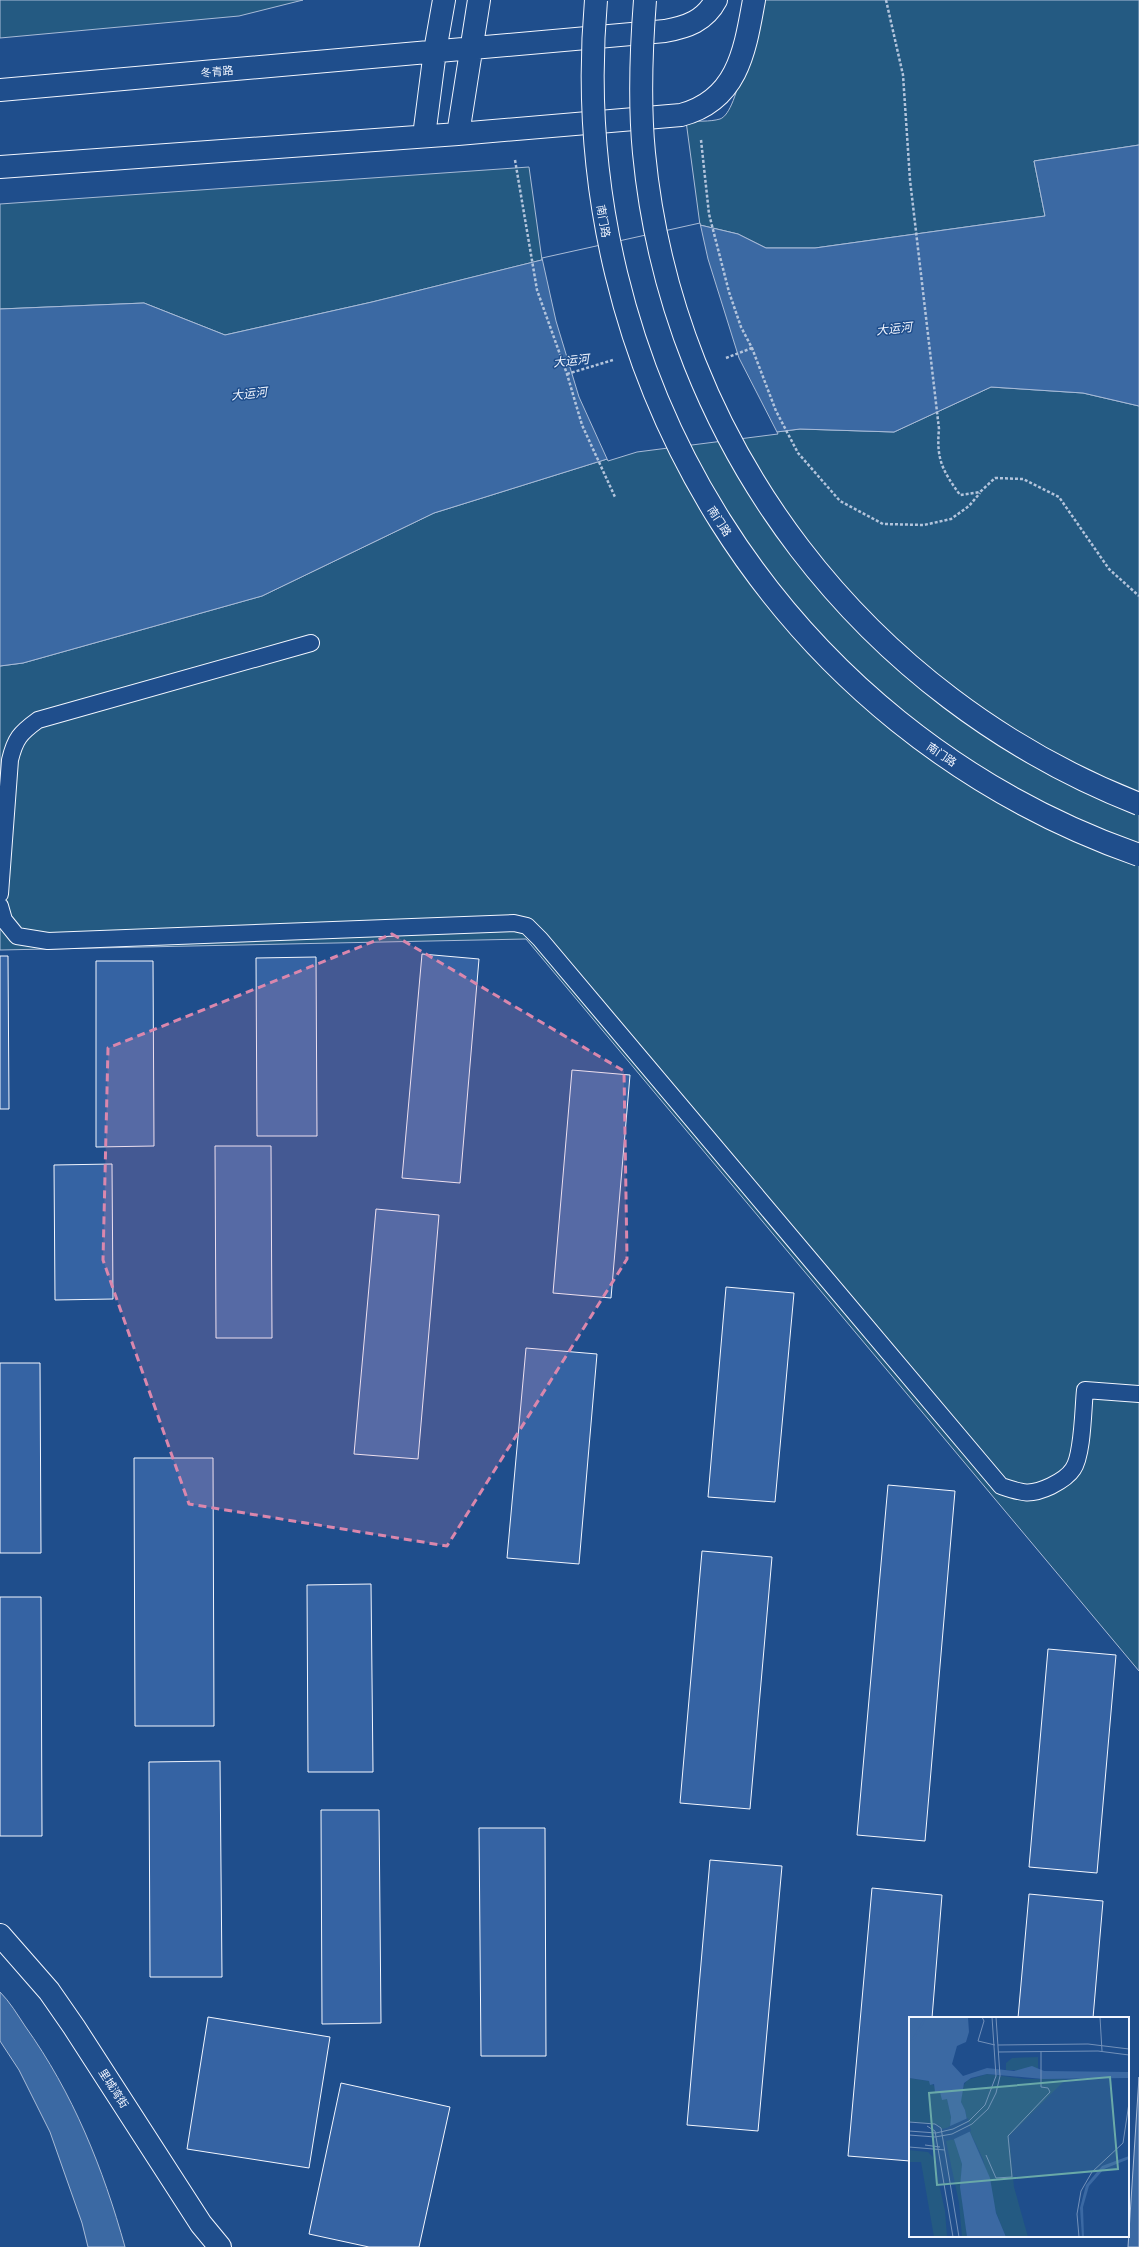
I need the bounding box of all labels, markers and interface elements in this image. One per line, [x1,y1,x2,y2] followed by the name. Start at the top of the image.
[200,63,234,79] street label: 冬青路
[595,204,613,238] street label: 南门路
[875,319,915,337] water label: 大运河
[552,351,592,369] water label: 大运河
[230,384,270,402] water label: 大运河
[706,504,734,538] street label: 南门路
[925,739,959,769] street label: 南门路
[909,2017,1129,2237] inset map
[97,2066,131,2110] street label: 里城湾街

